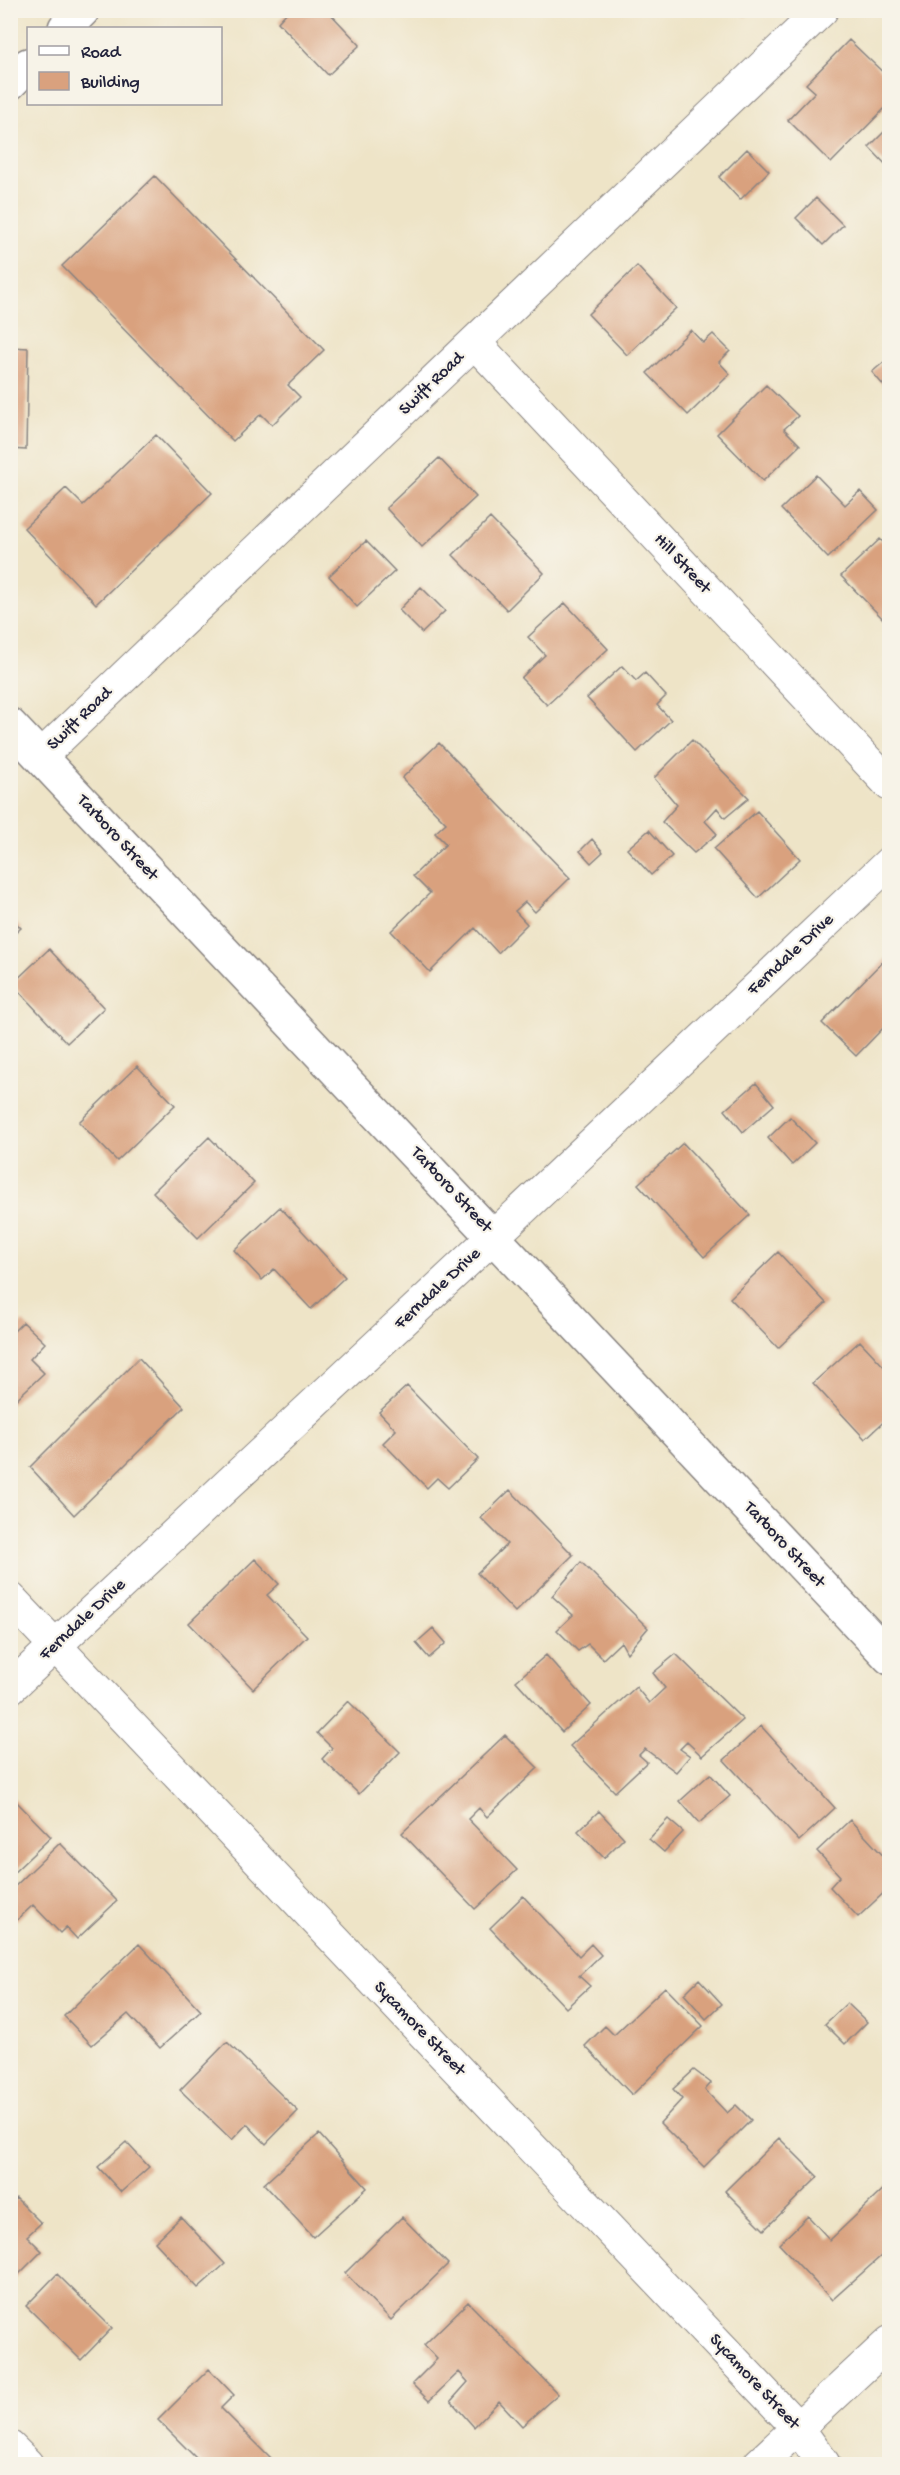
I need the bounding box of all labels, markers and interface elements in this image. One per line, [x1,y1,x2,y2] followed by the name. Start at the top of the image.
[27,27,222,105] legend
[81,43,122,64] text: Road
[80,73,140,94] text: Building
[395,347,470,420] street label: Swift Road
[649,530,716,600] street label: Hill Street
[43,682,118,755] street label: Swift Road
[71,790,163,887] street label: Tarboro Street
[743,909,839,1001] street label: Ferndale Drive
[405,1142,497,1239] street label: Tarboro Street
[390,1243,486,1335] street label: Ferndale Drive
[738,1497,830,1594] street label: Tarboro Street
[35,1574,131,1666] street label: Ferndale Drive
[369,1977,471,2082] street label: Sycamore Street
[704,2330,805,2435] street label: Sycamore Street

